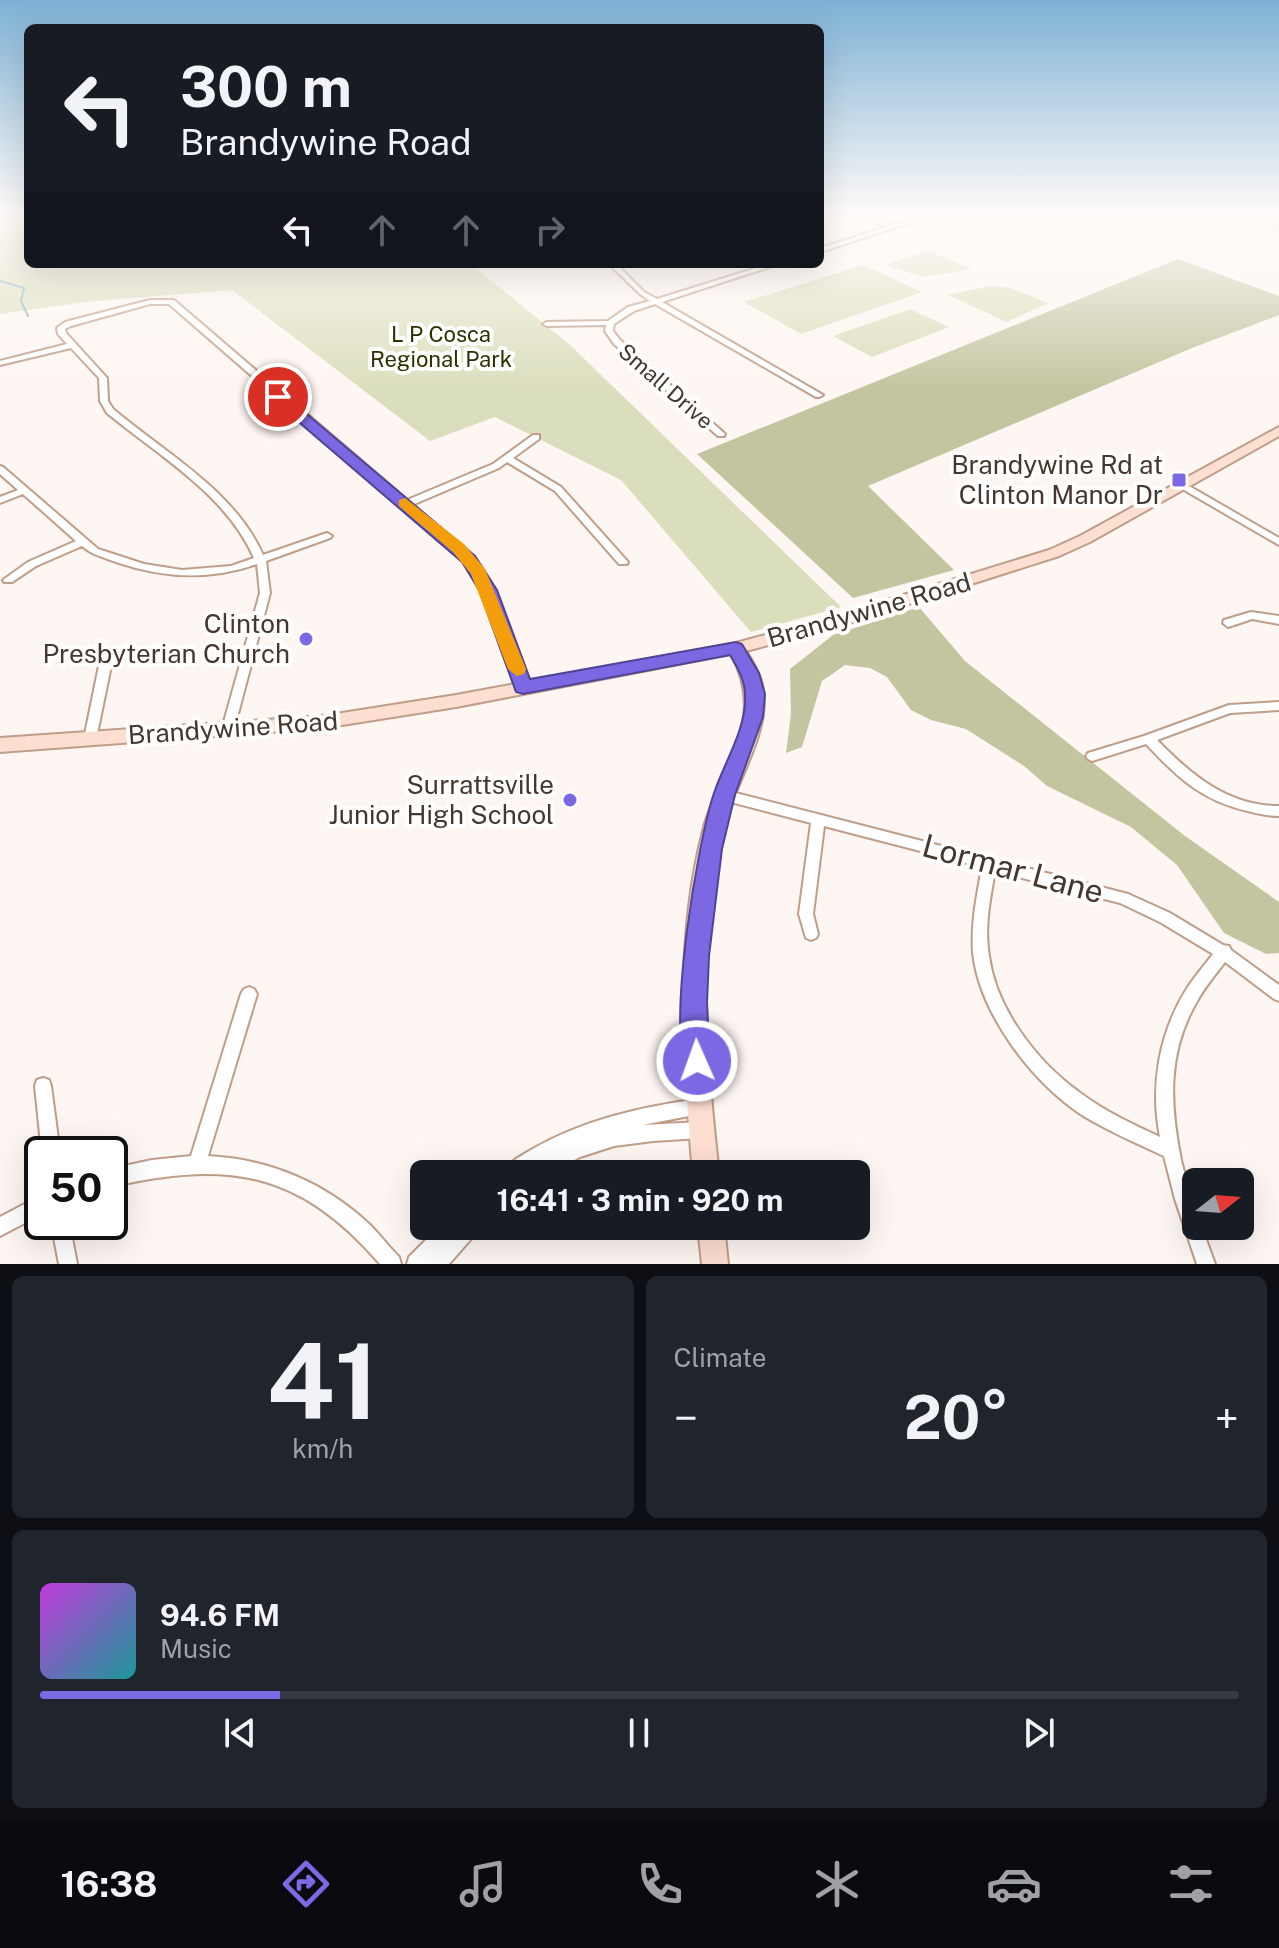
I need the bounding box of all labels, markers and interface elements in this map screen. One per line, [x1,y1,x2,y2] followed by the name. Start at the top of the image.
[180,54,352,120] text: 300 m
[48,56,152,160] icon: left
[180,121,472,163] text: Brandywine Road
[276,208,320,252] icon: left
[360,208,404,252] icon: ahead
[444,208,488,252] icon: ahead
[528,208,572,252] icon: right
[370,321,512,372] park label: L P Cosca Regional Park
[613,338,719,434] street label: Small Drive
[244,363,312,431] pin
[256,375,300,419] icon: arrive
[951,449,1163,510] place label: Brandywine Rd at Clinton Manor Dr
[1170,471,1188,489] marker: Brandywine Rd at Clinton Manor Dr
[763,566,974,653] street label: Brandywine Road
[43,608,290,669] place label: Clinton Presbyterian Church
[297,630,315,648] marker: Clinton Presbyterian Church
[127,705,339,750] street label: Brandywine Road
[329,769,554,830] place label: Surrattsville Junior High School
[561,791,579,809] marker: Surrattsville Junior High School
[918,827,1108,910] street label: Lormar Lane
[655,1019,739,1103] position arrow
[24,1136,128,1240] speed limit sign: 50
[1182,1168,1254,1240] north arrow
[1182,1168,1254,1240] map controls
[497,1182,783,1218] text: 16:41 · 3 min · 920 m
[266,1320,379,1442] text: 41
[674,1342,767,1373] text: Climate
[904,1382,1009,1453] text: 20°
[674,1392,698,1444] text: −
[1215,1392,1239,1444] text: +
[292,1433,353,1464] text: km/h
[160,1597,280,1633] text: 94.6 FM
[160,1633,232,1664] text: Music
[218,1711,262,1755] icon: previous
[617,1711,661,1755] icon: pause
[1017,1711,1061,1755] icon: next
[278,1856,334,1912] icon: directions
[455,1856,511,1912] icon: music
[632,1856,688,1912] icon: phone
[809,1856,865,1912] icon: climate
[986,1856,1042,1912] icon: car
[1163,1856,1219,1912] icon: filters
[60,1863,157,1905] text: 16:38

